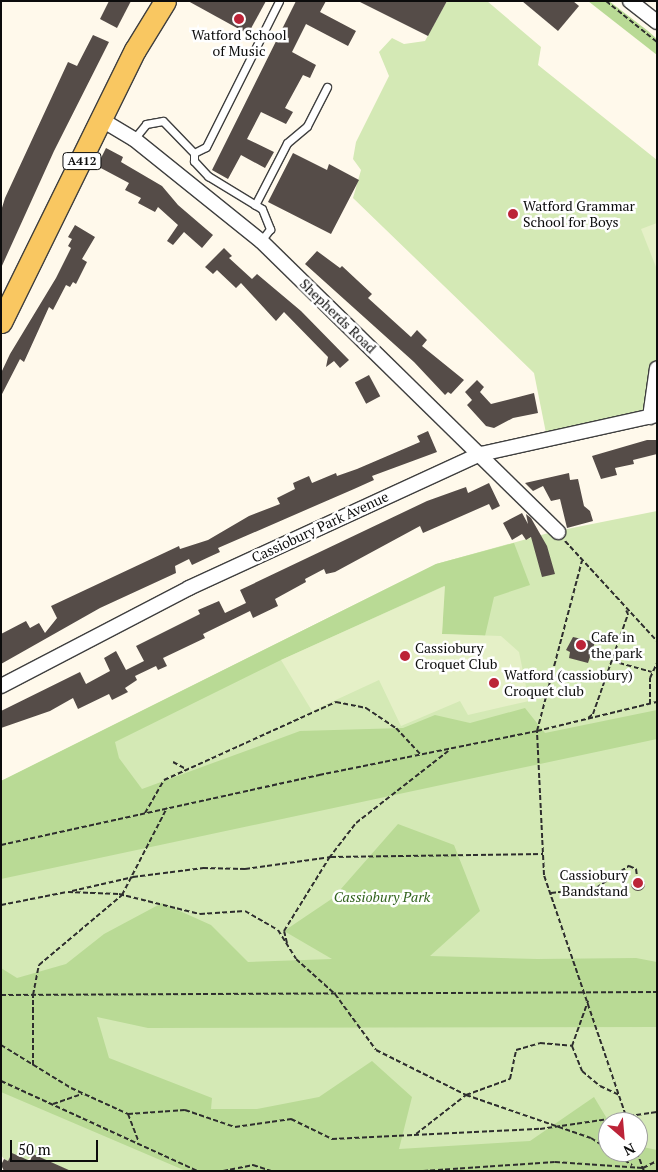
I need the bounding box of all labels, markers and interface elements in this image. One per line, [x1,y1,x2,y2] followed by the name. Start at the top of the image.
[233,13,245,25] marker: Watford School of Music
[191,27,287,59] place label: Watford School of Music
[62,152,102,170] road number: A412
[523,198,635,230] place label: Watford Grammar School for Boys
[507,208,519,220] marker: Watford Grammar School for Boys
[296,275,380,357] street label: Shepherds Road
[249,488,391,566] street label: Cassiobury Park Avenue
[591,629,642,662] place label: Cafe in the park
[575,639,587,651] marker: Cafe in the park
[415,640,497,672] place label: Cassiobury Croquet Club
[399,650,411,662] marker: Cassiobury Croquet Club
[504,667,633,700] place label: Watford (cassiobury) Croquet club
[488,677,500,689] marker: Watford (cassiobury) Croquet club
[559,867,628,900] place label: Cassiobury Bandstand
[632,877,644,889] marker: Cassiobury Bandstand
[334,889,430,905] park label: Cassiobury Park
[598,1112,648,1162] north arrow
[12,1130,100,1162] scale bar
[18,1139,51,1159] text: 50 m
[621,1139,639,1161] text: N

